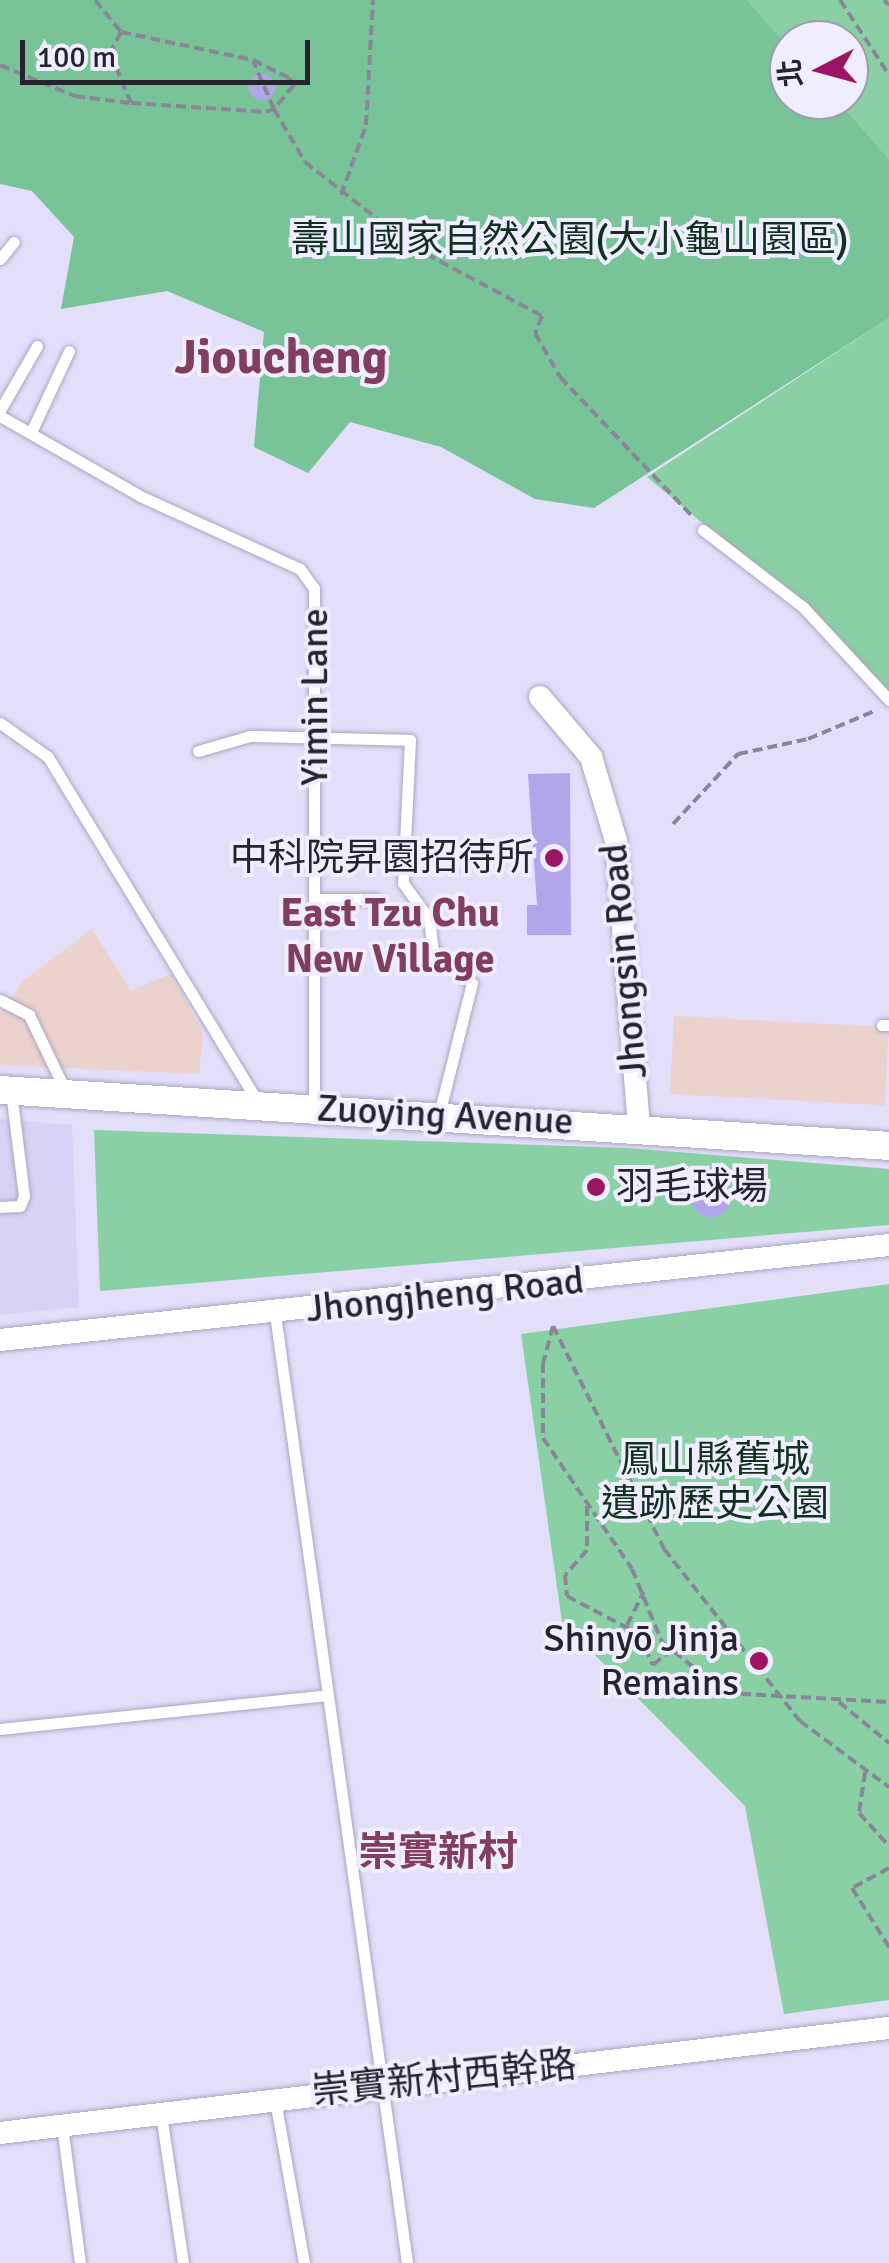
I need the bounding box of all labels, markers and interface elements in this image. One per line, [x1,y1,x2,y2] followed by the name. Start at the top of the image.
[25,20,315,82] scale bar
[769,20,869,120] north arrow
[37,39,116,76] text: 100 m
[773,57,810,89] text: 北
[291,217,849,263] park label: 壽山國家自然公園(大小龜山園區)
[175,329,387,387] district label: Jioucheng
[292,608,338,786] street label: Yimin Lane
[230,835,534,881] place label: 中科院昇園招待所
[591,842,657,1080] street label: Jhongsin Road
[543,847,565,869] marker: 中科院昇園招待所
[280,889,500,983] district label: East Tzu Chu New Village
[316,1086,574,1144] street label: Zuoying Avenue
[616,1164,768,1210] place label: 羽毛球場
[585,1176,607,1198] marker: 羽毛球場
[304,1258,586,1332] street label: Jhongjheng Road
[601,1437,829,1526] park label: 鳳山縣舊城 遺跡歷史公園
[543,1616,739,1706] place label: Shinyō Jinja Remains
[748,1650,770,1672] marker: Shinyō Jinja Remains
[358,1828,518,1876] district label: 崇實新村
[309,2041,579,2115] street label: 崇實新村西幹路

